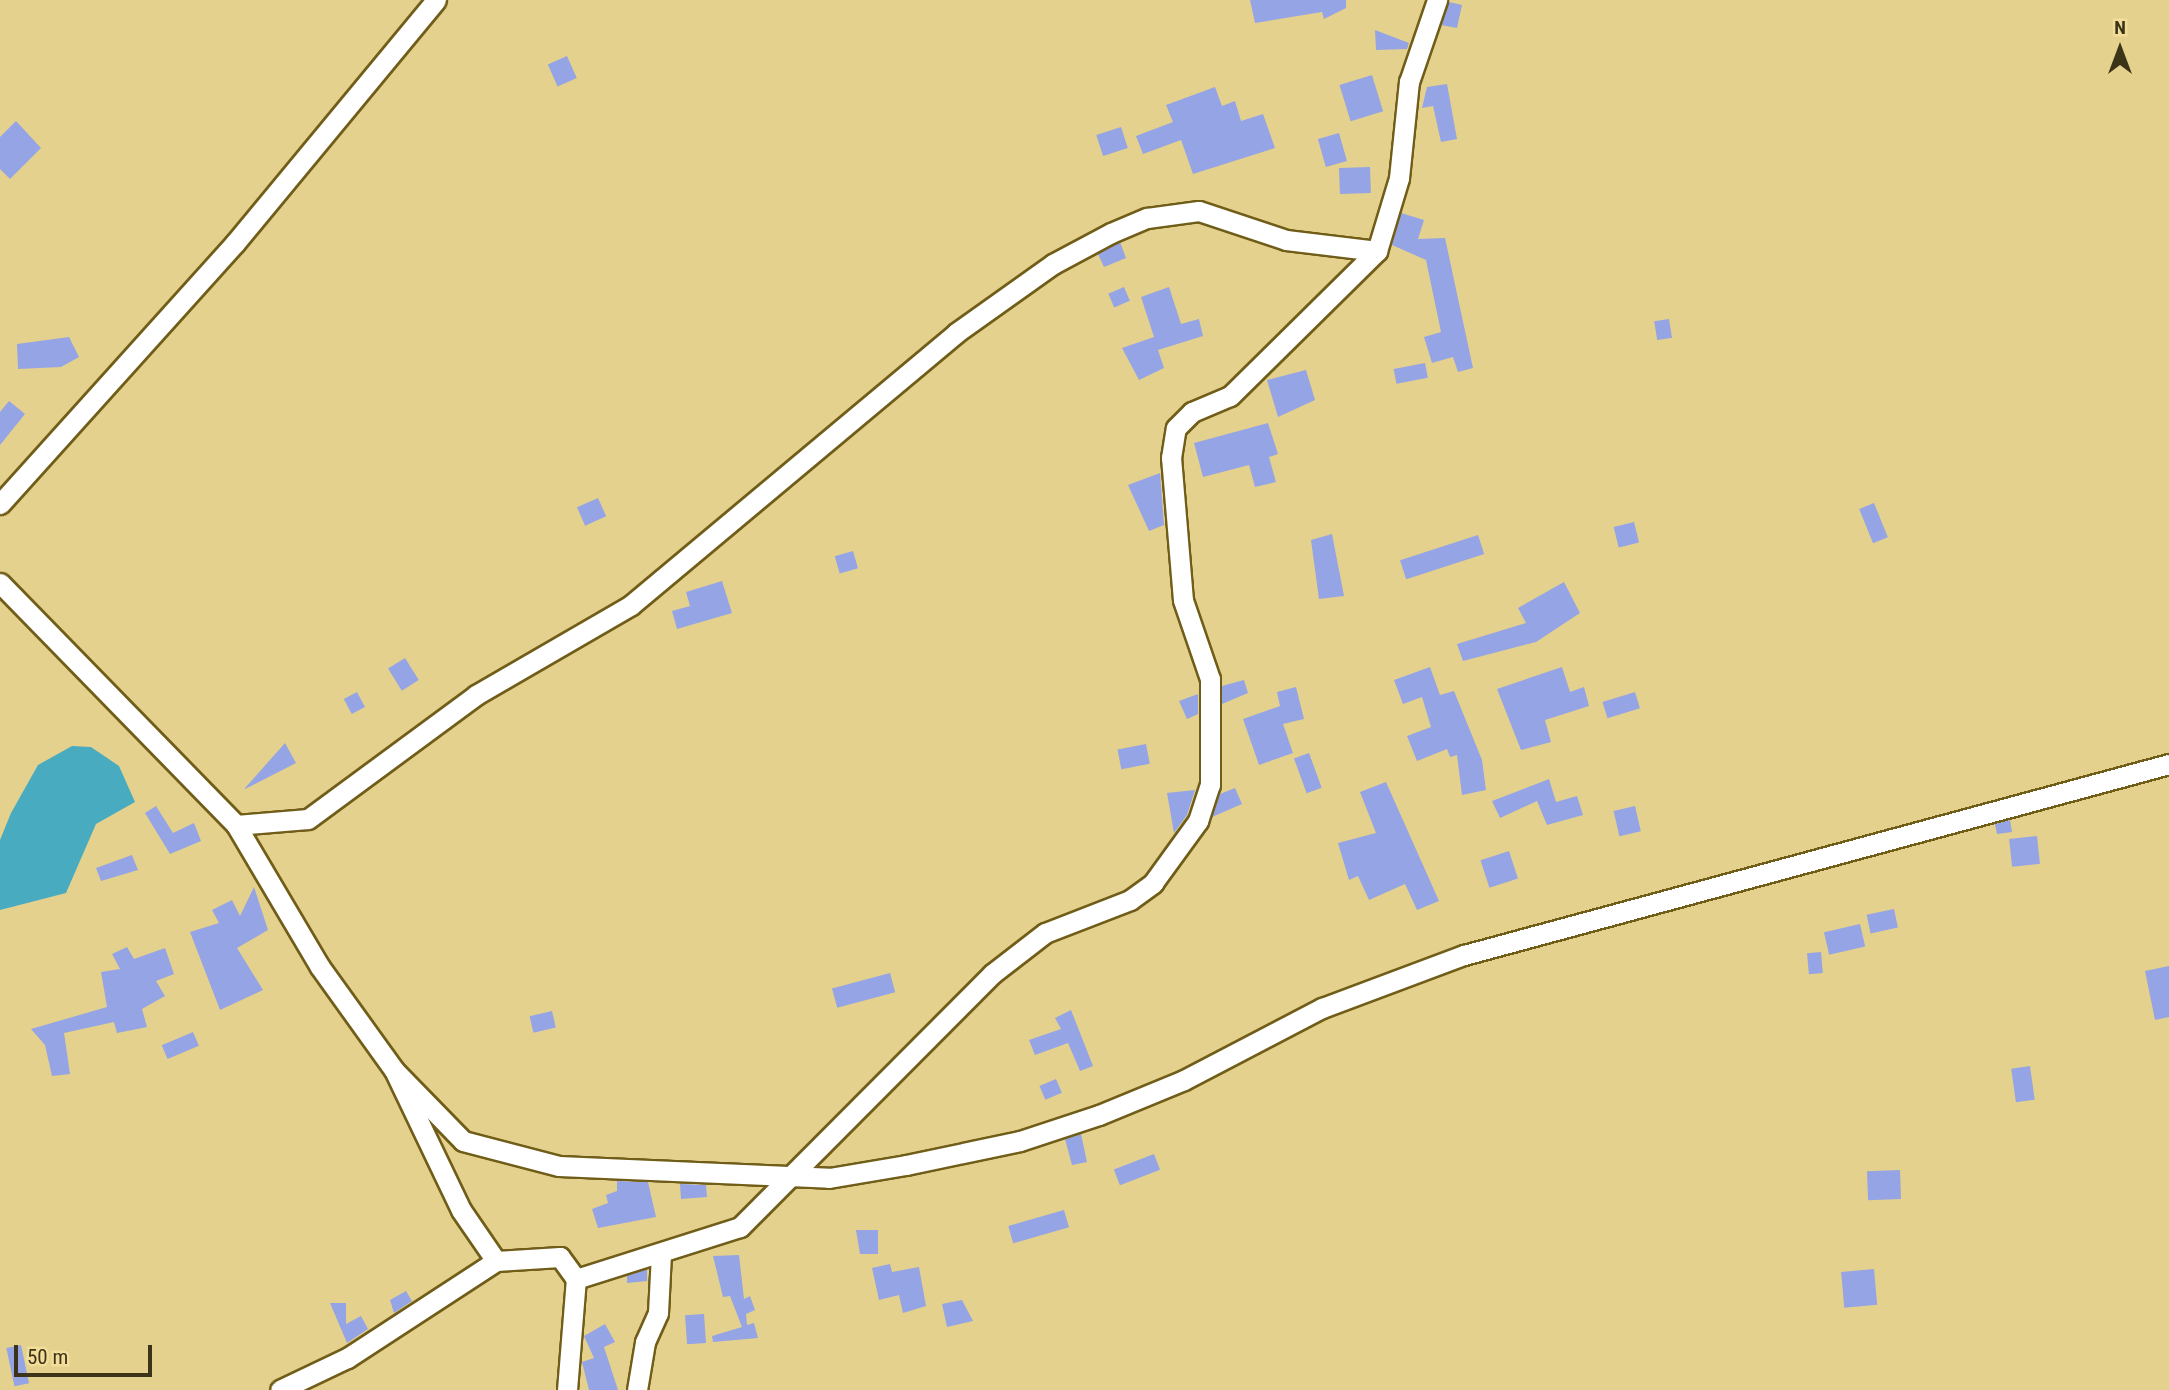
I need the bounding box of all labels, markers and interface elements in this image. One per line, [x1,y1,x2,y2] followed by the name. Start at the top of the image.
[2085,14,2155,84] north arrow
[2114,16,2126,39] text: N
[18,1330,156,1374] scale bar
[27,1345,68,1369] text: 50 m

